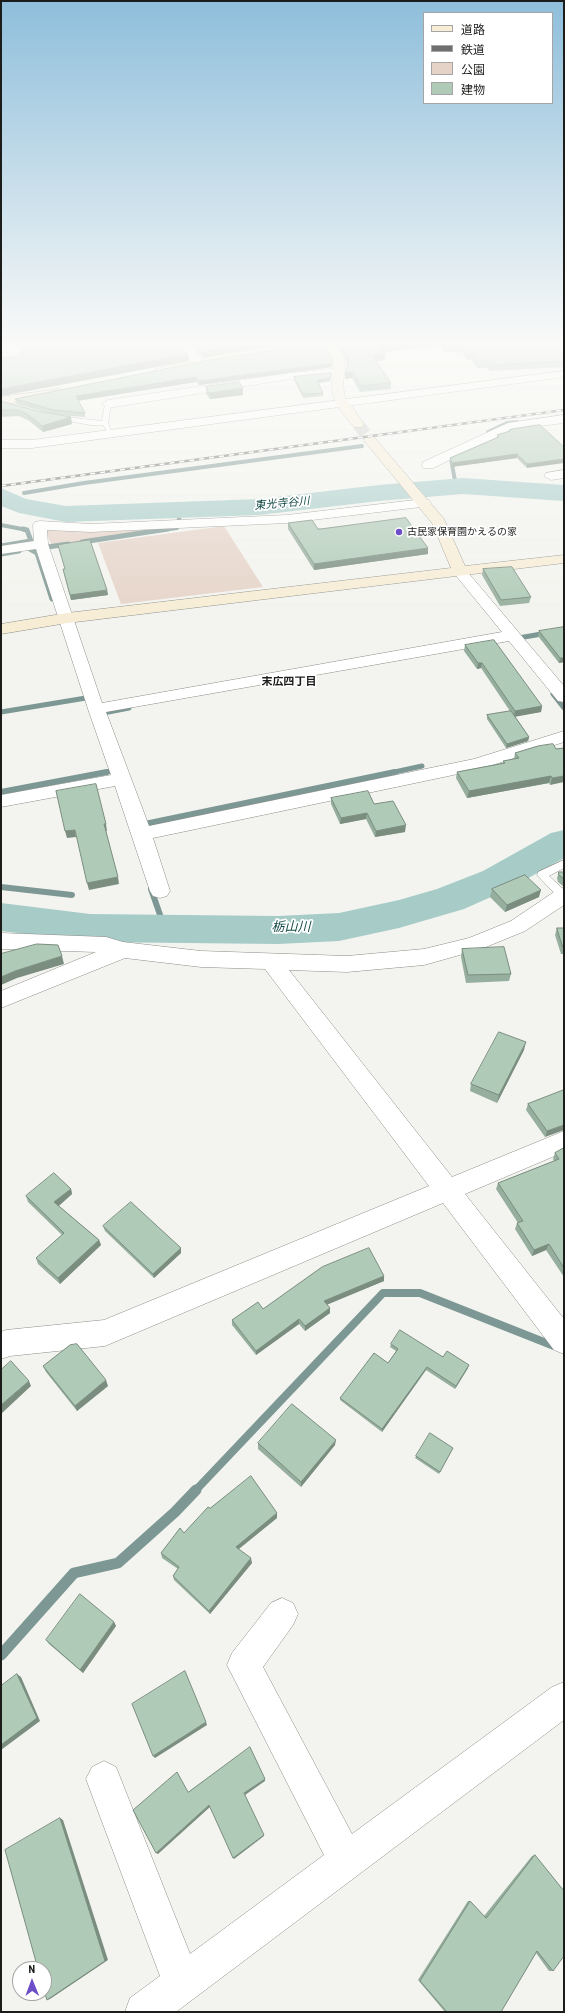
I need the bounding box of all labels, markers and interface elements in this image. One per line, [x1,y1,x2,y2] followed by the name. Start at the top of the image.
[423,12,553,104] legend
[461,23,485,37] text: 道路
[461,43,485,57] text: 鉄道
[461,63,485,77] text: 公園
[461,83,485,97] text: 建物
[254,495,310,513] water label: 東光寺谷川
[407,526,517,538] place label: 古民家保育園かえるの家
[394,527,404,537] marker: 古民家保育園かえるの家
[262,675,316,689] district label: 末広四丁目
[272,920,310,936] water label: 栃山川
[12,1961,52,2001] north arrow
[28,1963,35,1976] text: N

